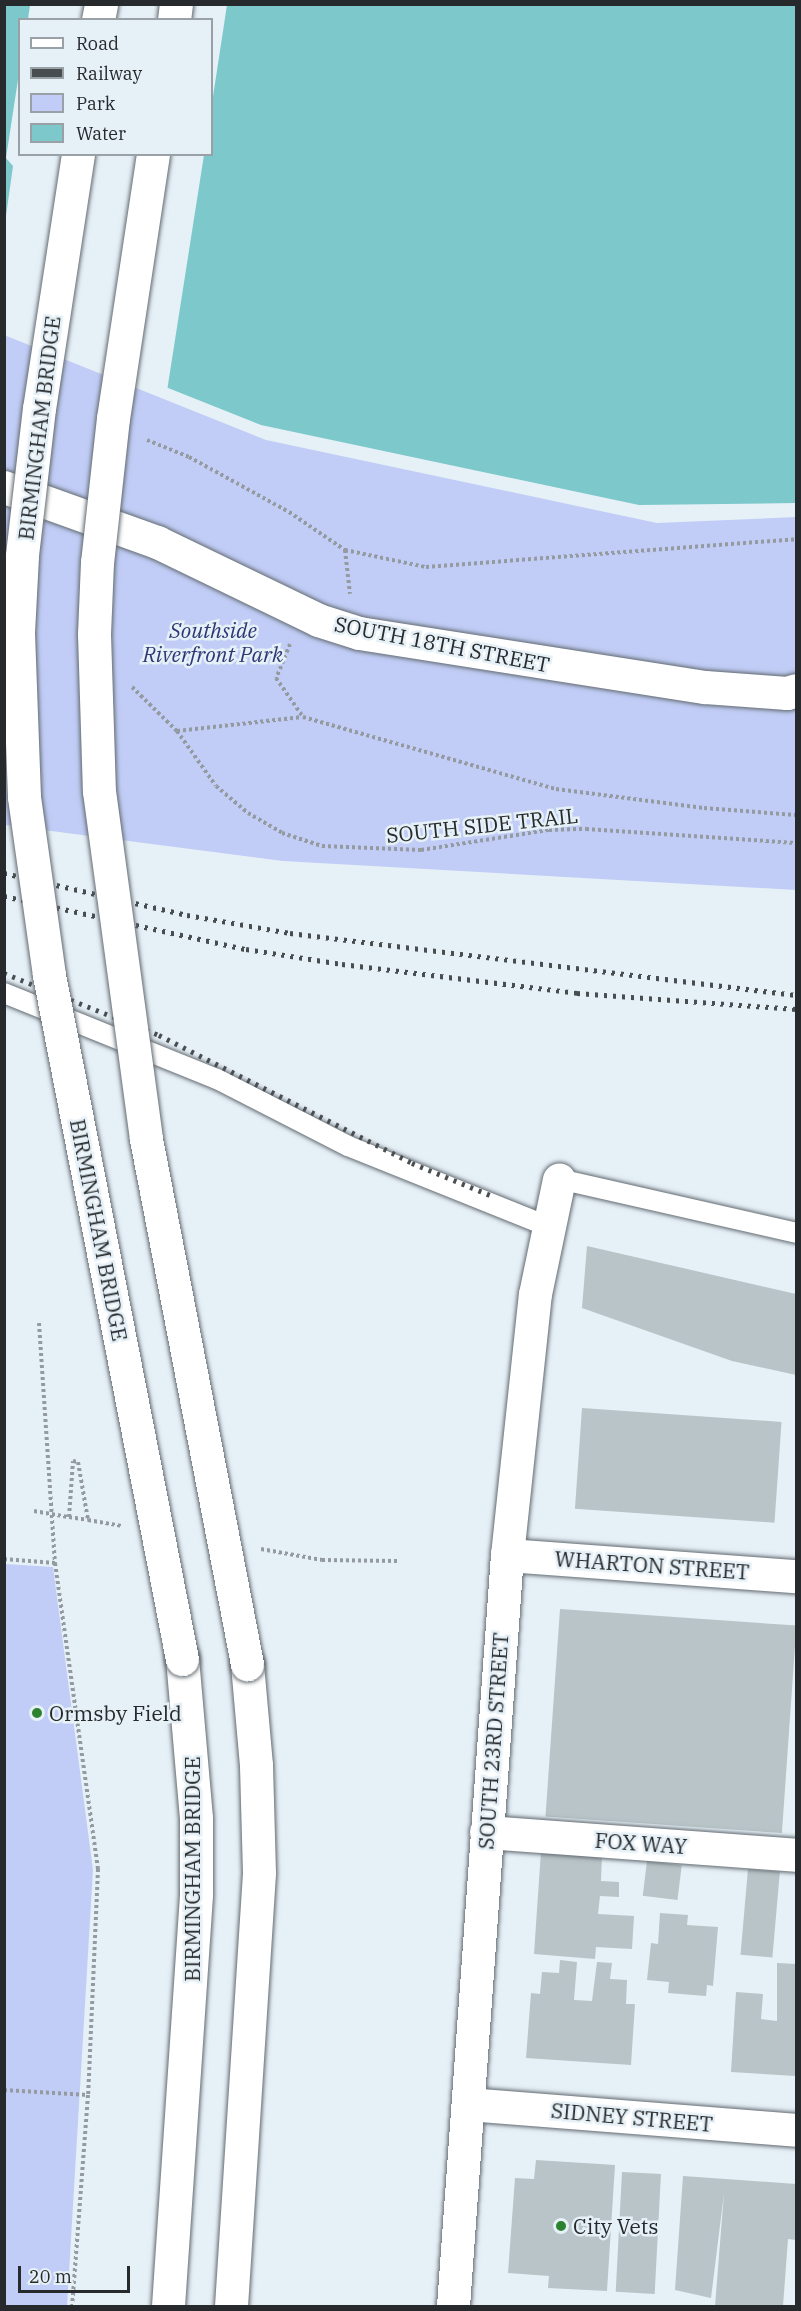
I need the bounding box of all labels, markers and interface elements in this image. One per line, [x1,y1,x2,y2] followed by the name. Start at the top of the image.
[18,18,213,156] legend
[76,32,119,55] text: Road
[76,62,142,85] text: Railway
[76,92,115,115] text: Park
[76,122,126,145] text: Water
[13,314,65,542] street label: BIRMINGHAM BRIDGE
[332,611,552,677] street label: SOUTH 18TH STREET
[143,617,283,667] park label: Southside Riverfront Park
[385,802,579,848] street label: SOUTH SIDE TRAIL
[65,1117,133,1343] street label: BIRMINGHAM BRIDGE
[554,1546,750,1584] street label: WHARTON STREET
[473,1632,513,1850] street label: SOUTH 23RD STREET
[49,1700,182,1726] place label: Ormsby Field
[30,1706,44,1720] marker: Ormsby Field
[179,1756,205,1982] street label: BIRMINGHAM BRIDGE
[594,1827,688,1859] street label: FOX WAY
[550,2097,714,2137] street label: SIDNEY STREET
[573,2213,658,2239] place label: City Vets
[554,2219,568,2233] marker: City Vets
[21,2254,134,2292] scale bar
[29,2265,72,2288] text: 20 m

